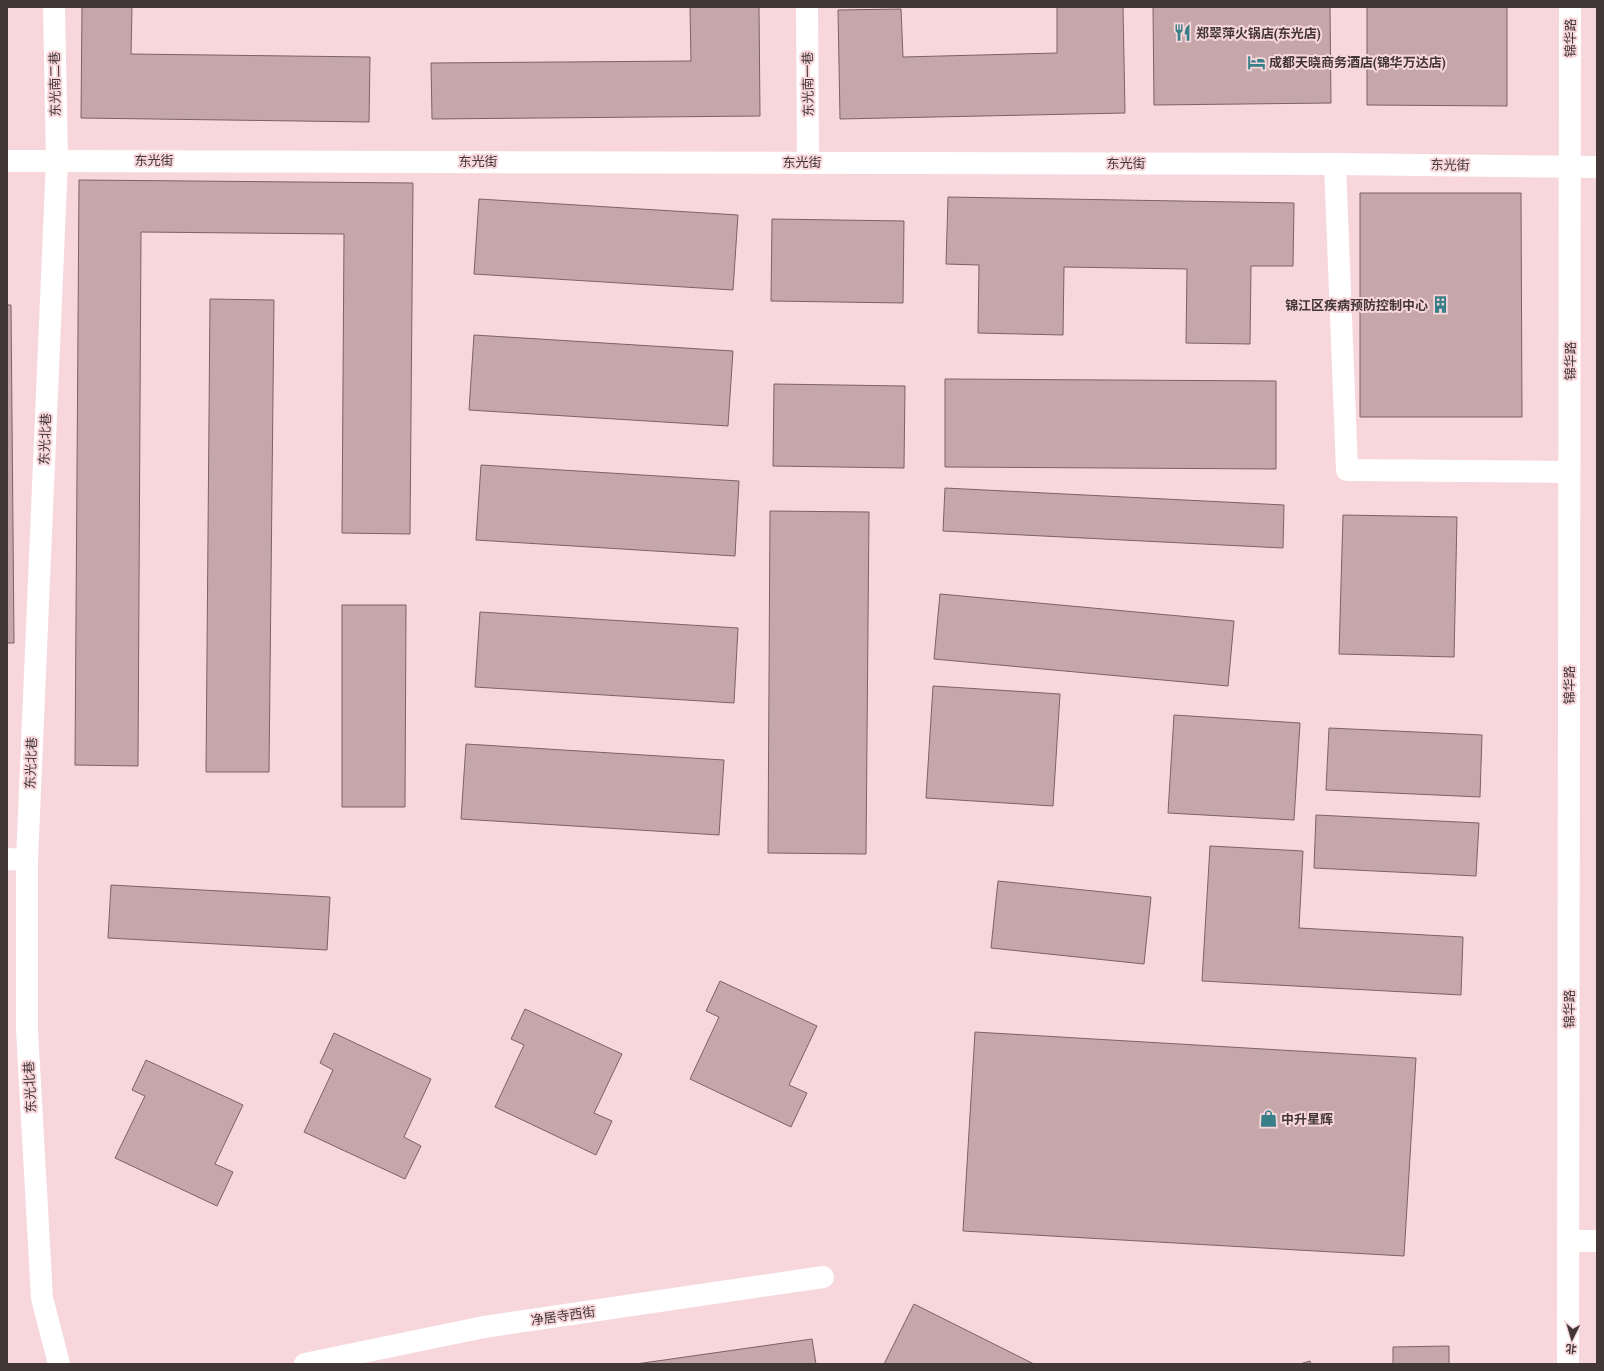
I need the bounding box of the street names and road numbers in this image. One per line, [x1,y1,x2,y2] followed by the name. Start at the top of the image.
[1562,18,1579,58] street label: 锦华路
[46,51,64,117] street label: 东光南二巷
[799,51,817,117] street label: 东光南一巷
[134,152,174,169] street label: 东光街
[458,153,498,170] street label: 东光街
[782,154,822,171] street label: 东光街
[1106,155,1146,172] street label: 东光街
[1430,156,1470,174] street label: 东光街
[1562,341,1579,381] street label: 锦华路
[36,413,54,465] street label: 东光北巷
[1561,665,1578,705] street label: 锦华路
[22,737,40,789] street label: 东光北巷
[1561,989,1578,1029] street label: 锦华路
[20,1061,40,1113] street label: 东光北巷
[530,1303,596,1329] street label: 净居寺西街

